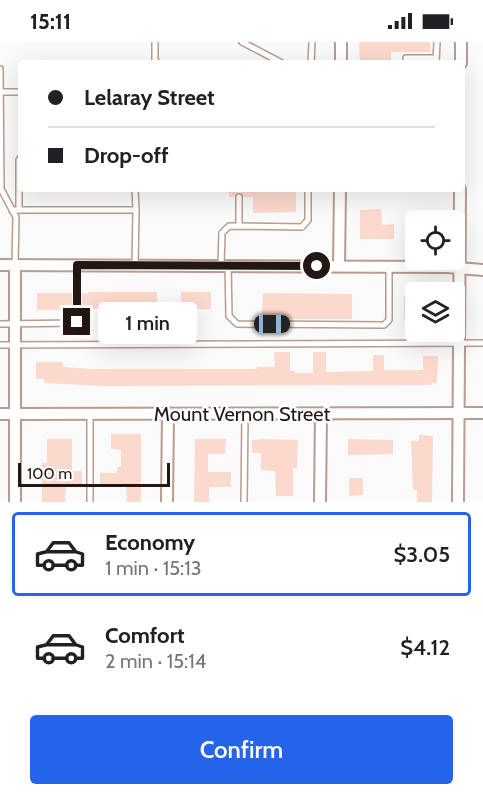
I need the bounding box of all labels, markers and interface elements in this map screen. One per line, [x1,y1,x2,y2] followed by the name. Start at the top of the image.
[30,8,71,35] text: 15:11
[84,84,215,111] text: Lelaray Street
[84,142,168,169] text: Drop-off
[405,210,465,342] map controls
[405,210,465,270] button: locate
[303,252,330,279] route start
[405,282,465,342] button: layers
[98,301,197,343] callout: 1 min
[63,308,90,335] route end
[125,311,170,335] text: 1 min
[254,315,290,333] car
[154,402,331,426] street label: Mount Vernon Street
[18,460,170,487] scale bar
[27,464,72,483] text: 100 m
[33,527,87,581] icon: car
[105,529,195,556] text: Economy
[394,541,450,568] text: $3.05
[105,556,202,580] text: 1 min · 15:13
[33,620,87,674] icon: car
[105,622,184,649] text: Comfort
[400,634,450,661] text: $4.12
[105,649,206,673] text: 2 min · 15:14
[30,715,453,784] button: Confirm

